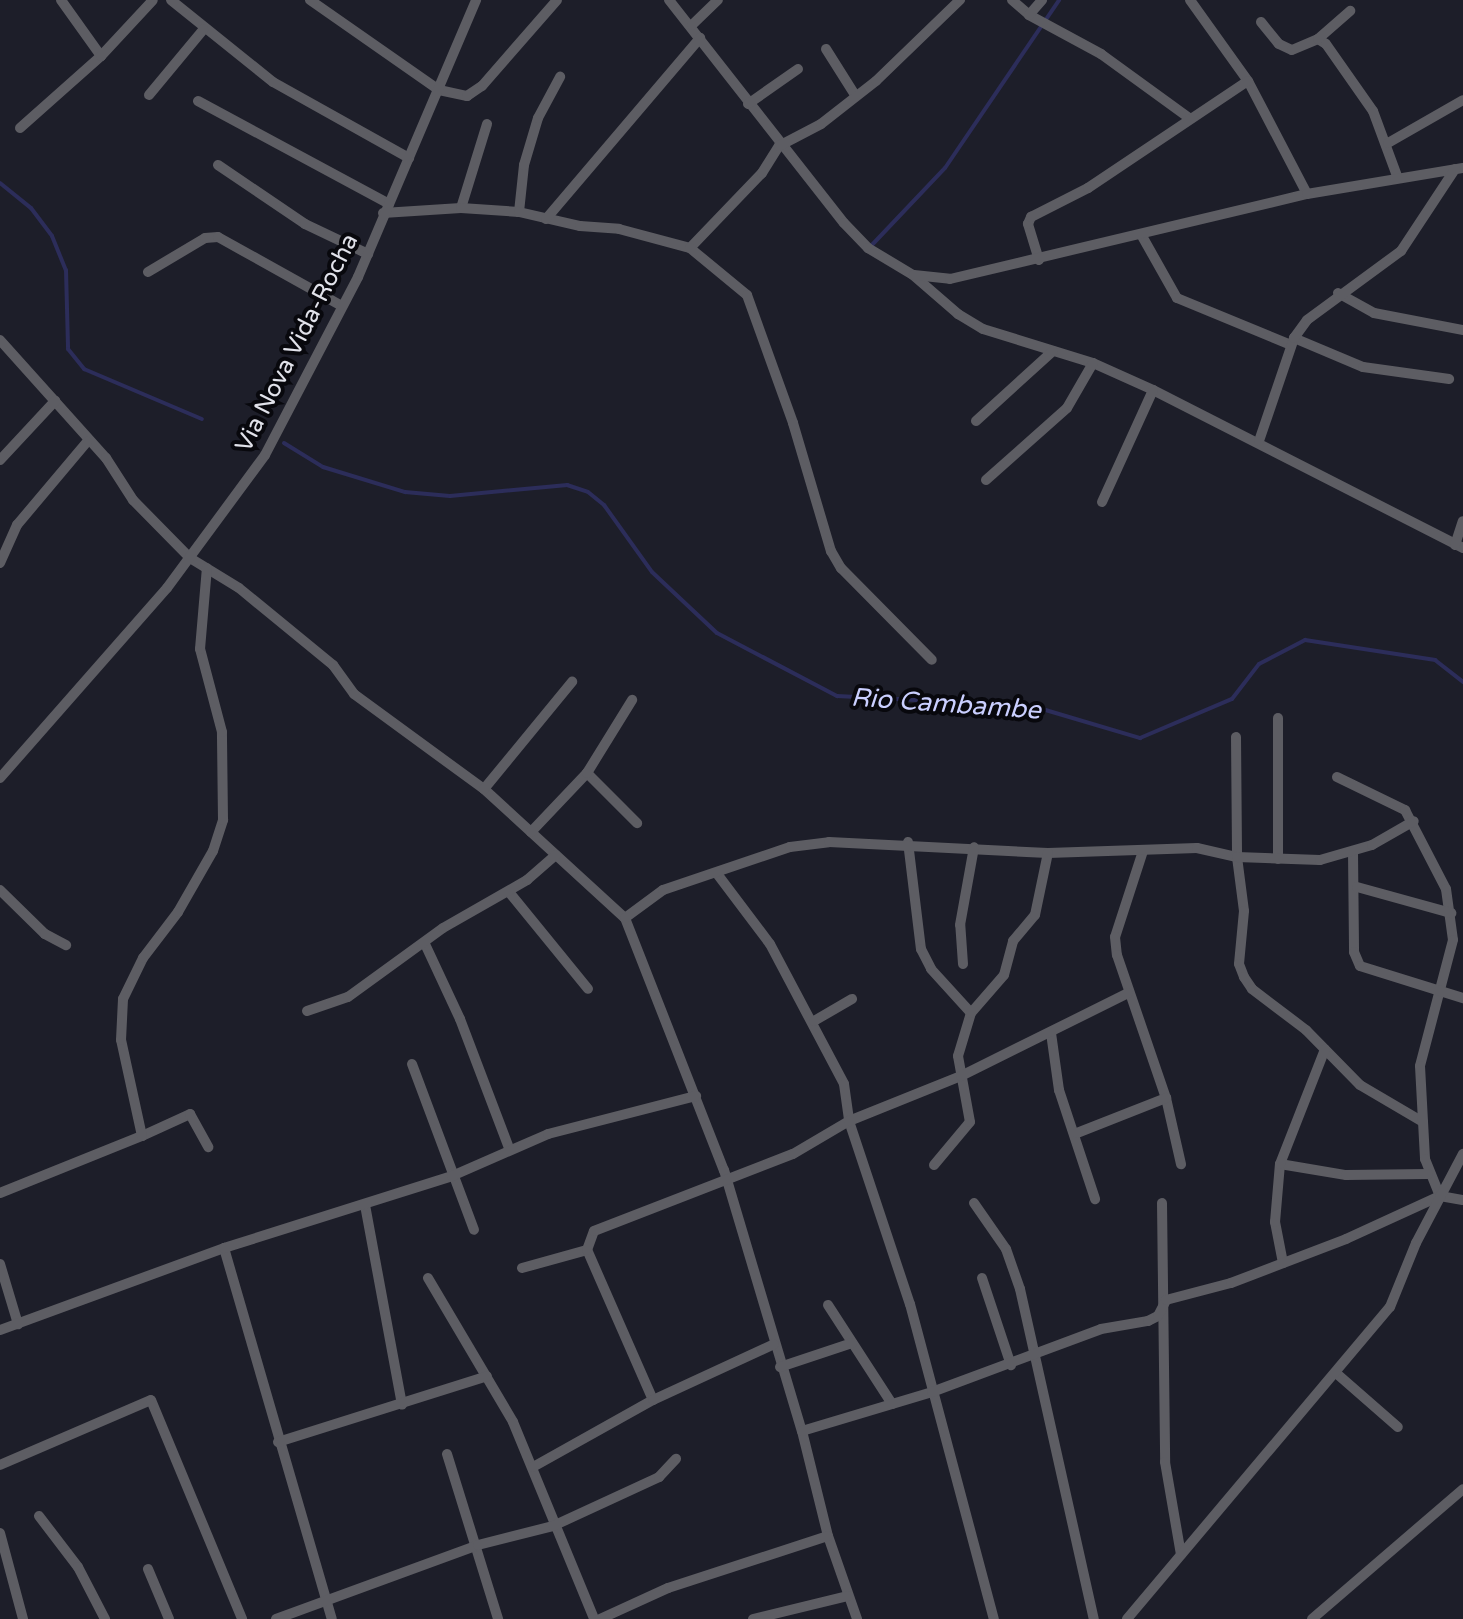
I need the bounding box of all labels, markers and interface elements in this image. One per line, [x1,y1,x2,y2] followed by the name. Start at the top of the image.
[229,229,365,457] street label: Via Nova Vida-Rocha
[850,682,1042,726] water label: Rio Cambambe

